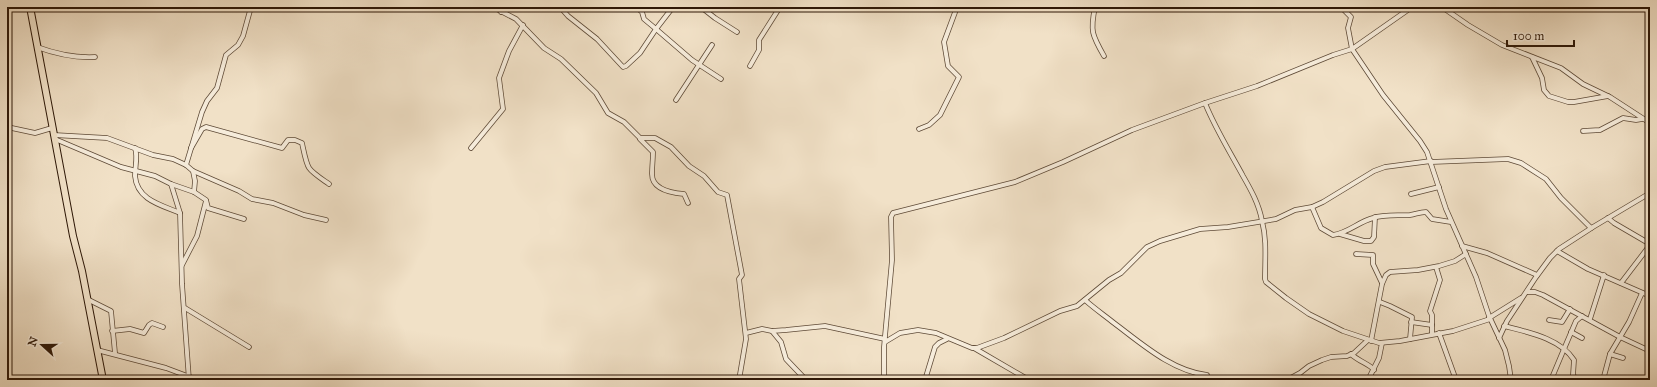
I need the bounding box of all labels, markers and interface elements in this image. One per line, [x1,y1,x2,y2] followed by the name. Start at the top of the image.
[1507,22,1574,48] scale bar
[1513,29,1544,43] text: 100 m
[22,325,62,365] north arrow
[25,334,41,348] text: N

